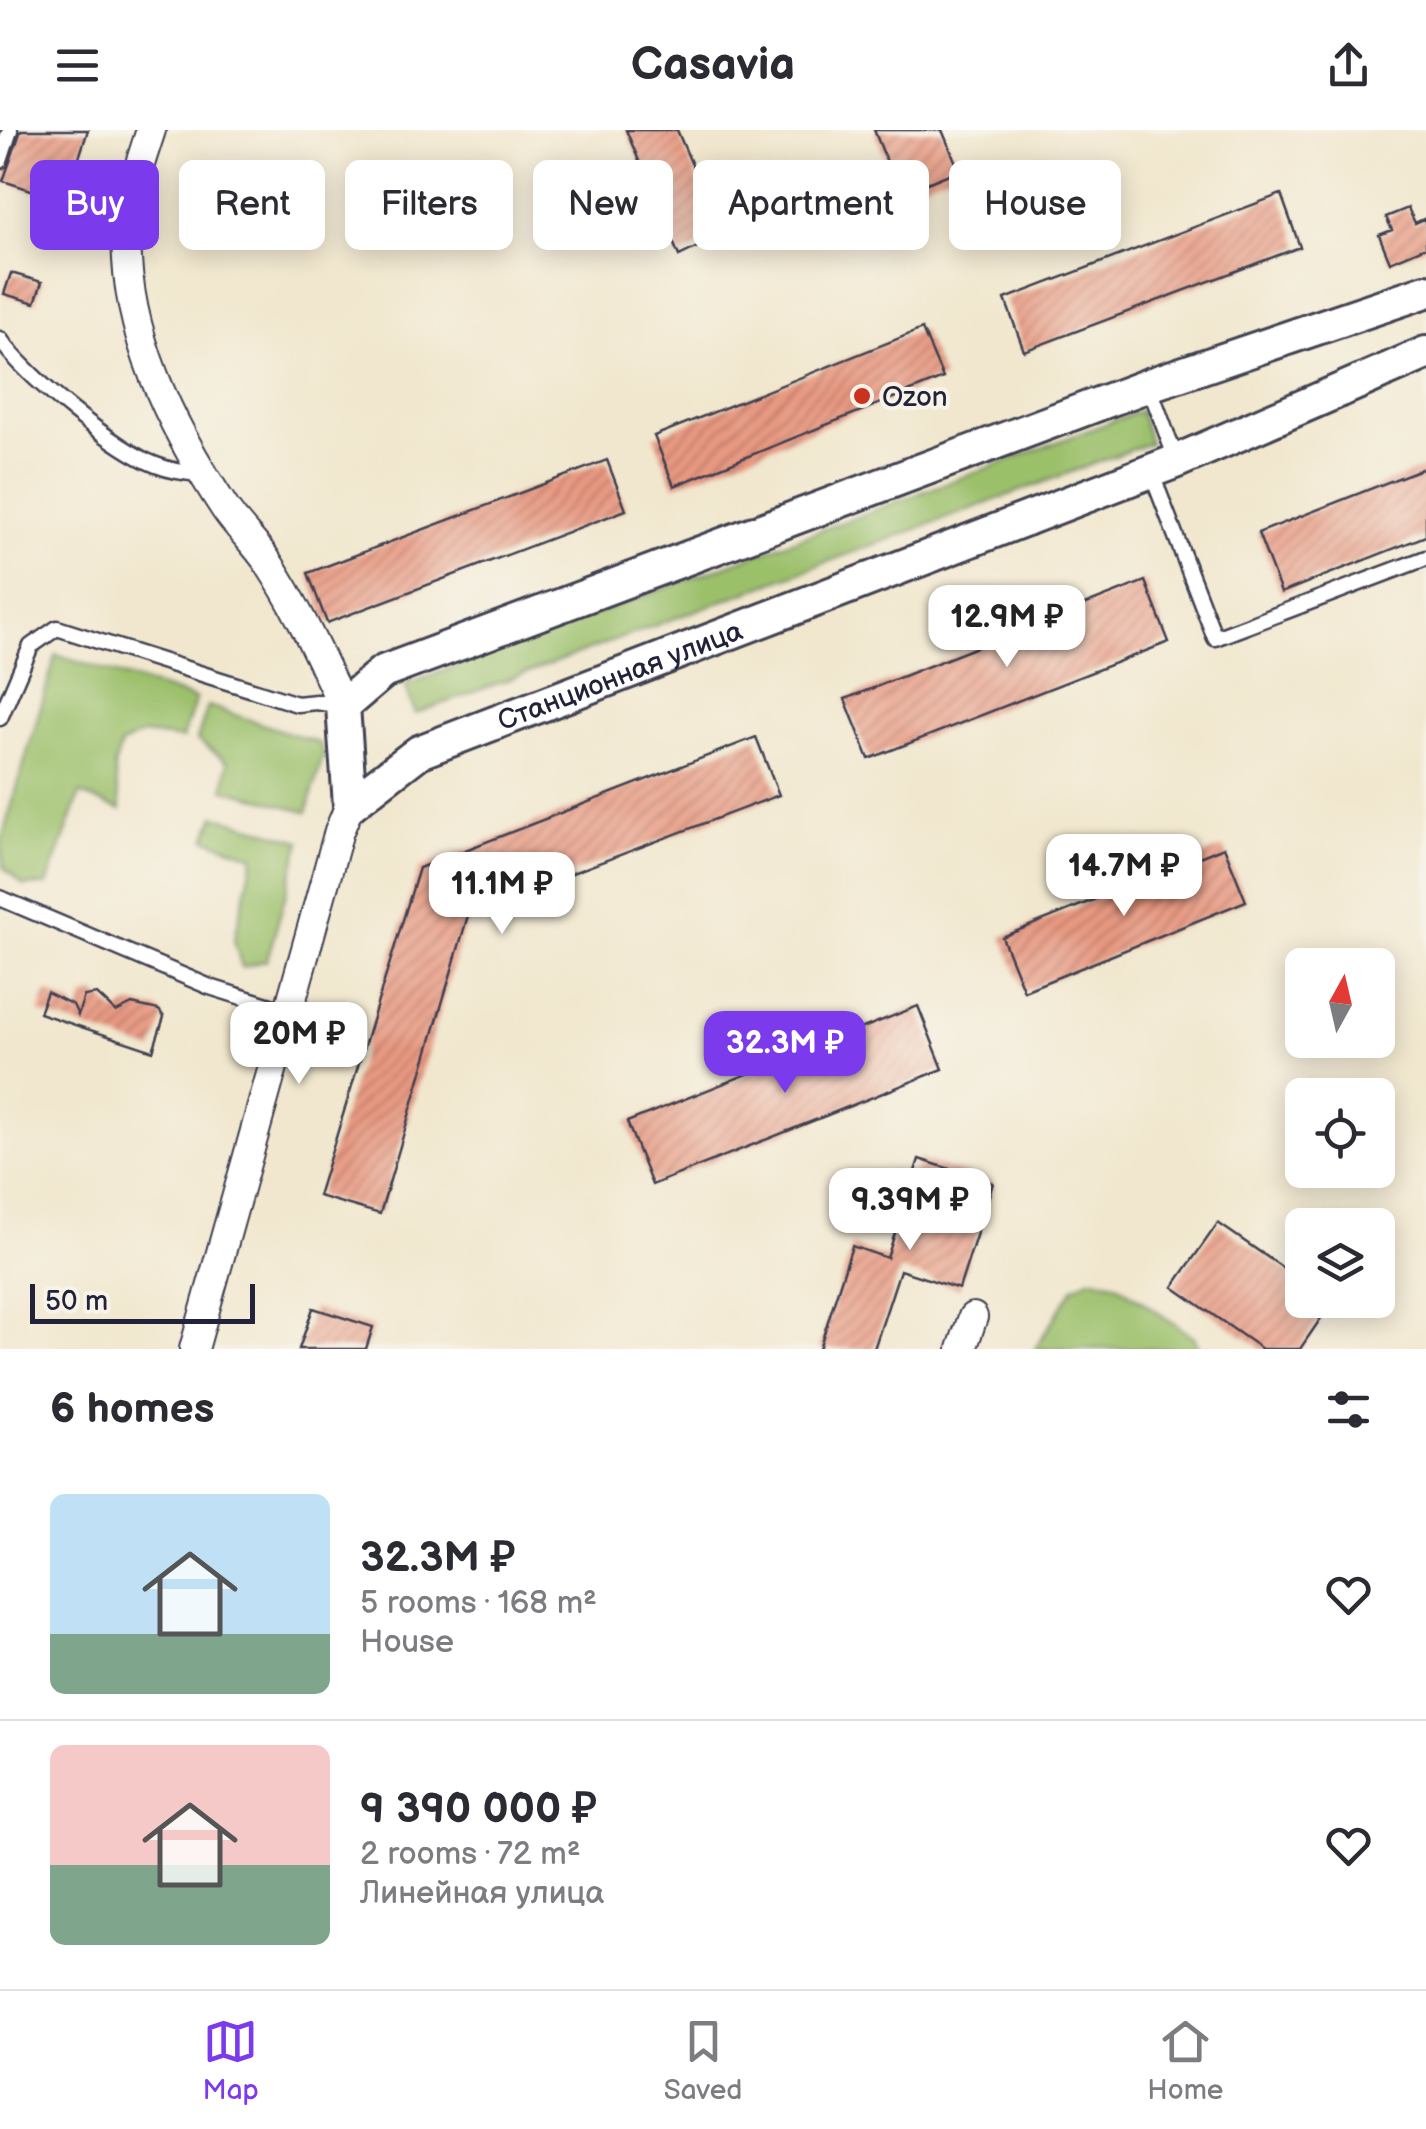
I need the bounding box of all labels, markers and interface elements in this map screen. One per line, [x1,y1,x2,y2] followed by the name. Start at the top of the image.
[50,38,105,93] icon: menu
[631,38,795,93] text: Casavia
[1321,38,1376,93] icon: share
[30,160,159,250] chip: Buy
[179,160,325,250] chip: Rent
[345,160,513,250] chip: Filters
[533,160,673,250] chip: New
[693,160,929,250] chip: Apartment
[949,160,1121,250] chip: House
[882,381,948,414] place label: Ozon
[851,385,873,407] marker: Ozon
[915,585,1099,670] pin: 12.9M ₽
[950,598,1064,637] text: 12.9M ₽
[493,614,748,738] street label: Станционная улица
[1032,834,1216,919] pin: 14.7M ₽
[1068,847,1180,886] text: 14.7M ₽
[410,852,594,937] pin: 11.1M ₽
[451,865,553,904] text: 11.1M ₽
[1285,948,1395,1058] north arrow
[1285,948,1395,1318] map controls
[229,1002,369,1087] pin: 20M ₽
[693,1011,877,1096] pin: 32.3M ₽
[252,1015,346,1054] text: 20M ₽
[726,1024,844,1063] text: 32.3M ₽
[1285,1078,1395,1188] button: locate
[818,1168,1002,1253] pin: 9.39M ₽
[851,1181,969,1220] text: 9.39M ₽
[1285,1208,1395,1318] button: layers
[30,1279,255,1324] scale bar
[45,1285,108,1318] text: 50 m
[1321,1382,1376,1437] icon: filters
[50,1384,214,1435] text: 6 homes
[360,1533,515,1584] text: 32.3M ₽
[130,1534,250,1654] icon: home
[1321,1567,1376,1622] icon: heart
[360,1584,597,1623] text: 5 rooms · 168 m²
[360,1623,454,1662] text: House
[360,1784,597,1835] text: 9 390 000 ₽
[130,1785,250,1905] icon: home
[1321,1818,1376,1873] icon: heart
[360,1835,581,1874] text: 2 rooms · 72 m²
[360,1874,604,1913] text: Линейная улица
[203,2014,259,2107] tab: Map
[664,2014,742,2107] tab: Saved
[1147,2014,1223,2107] tab: Home

